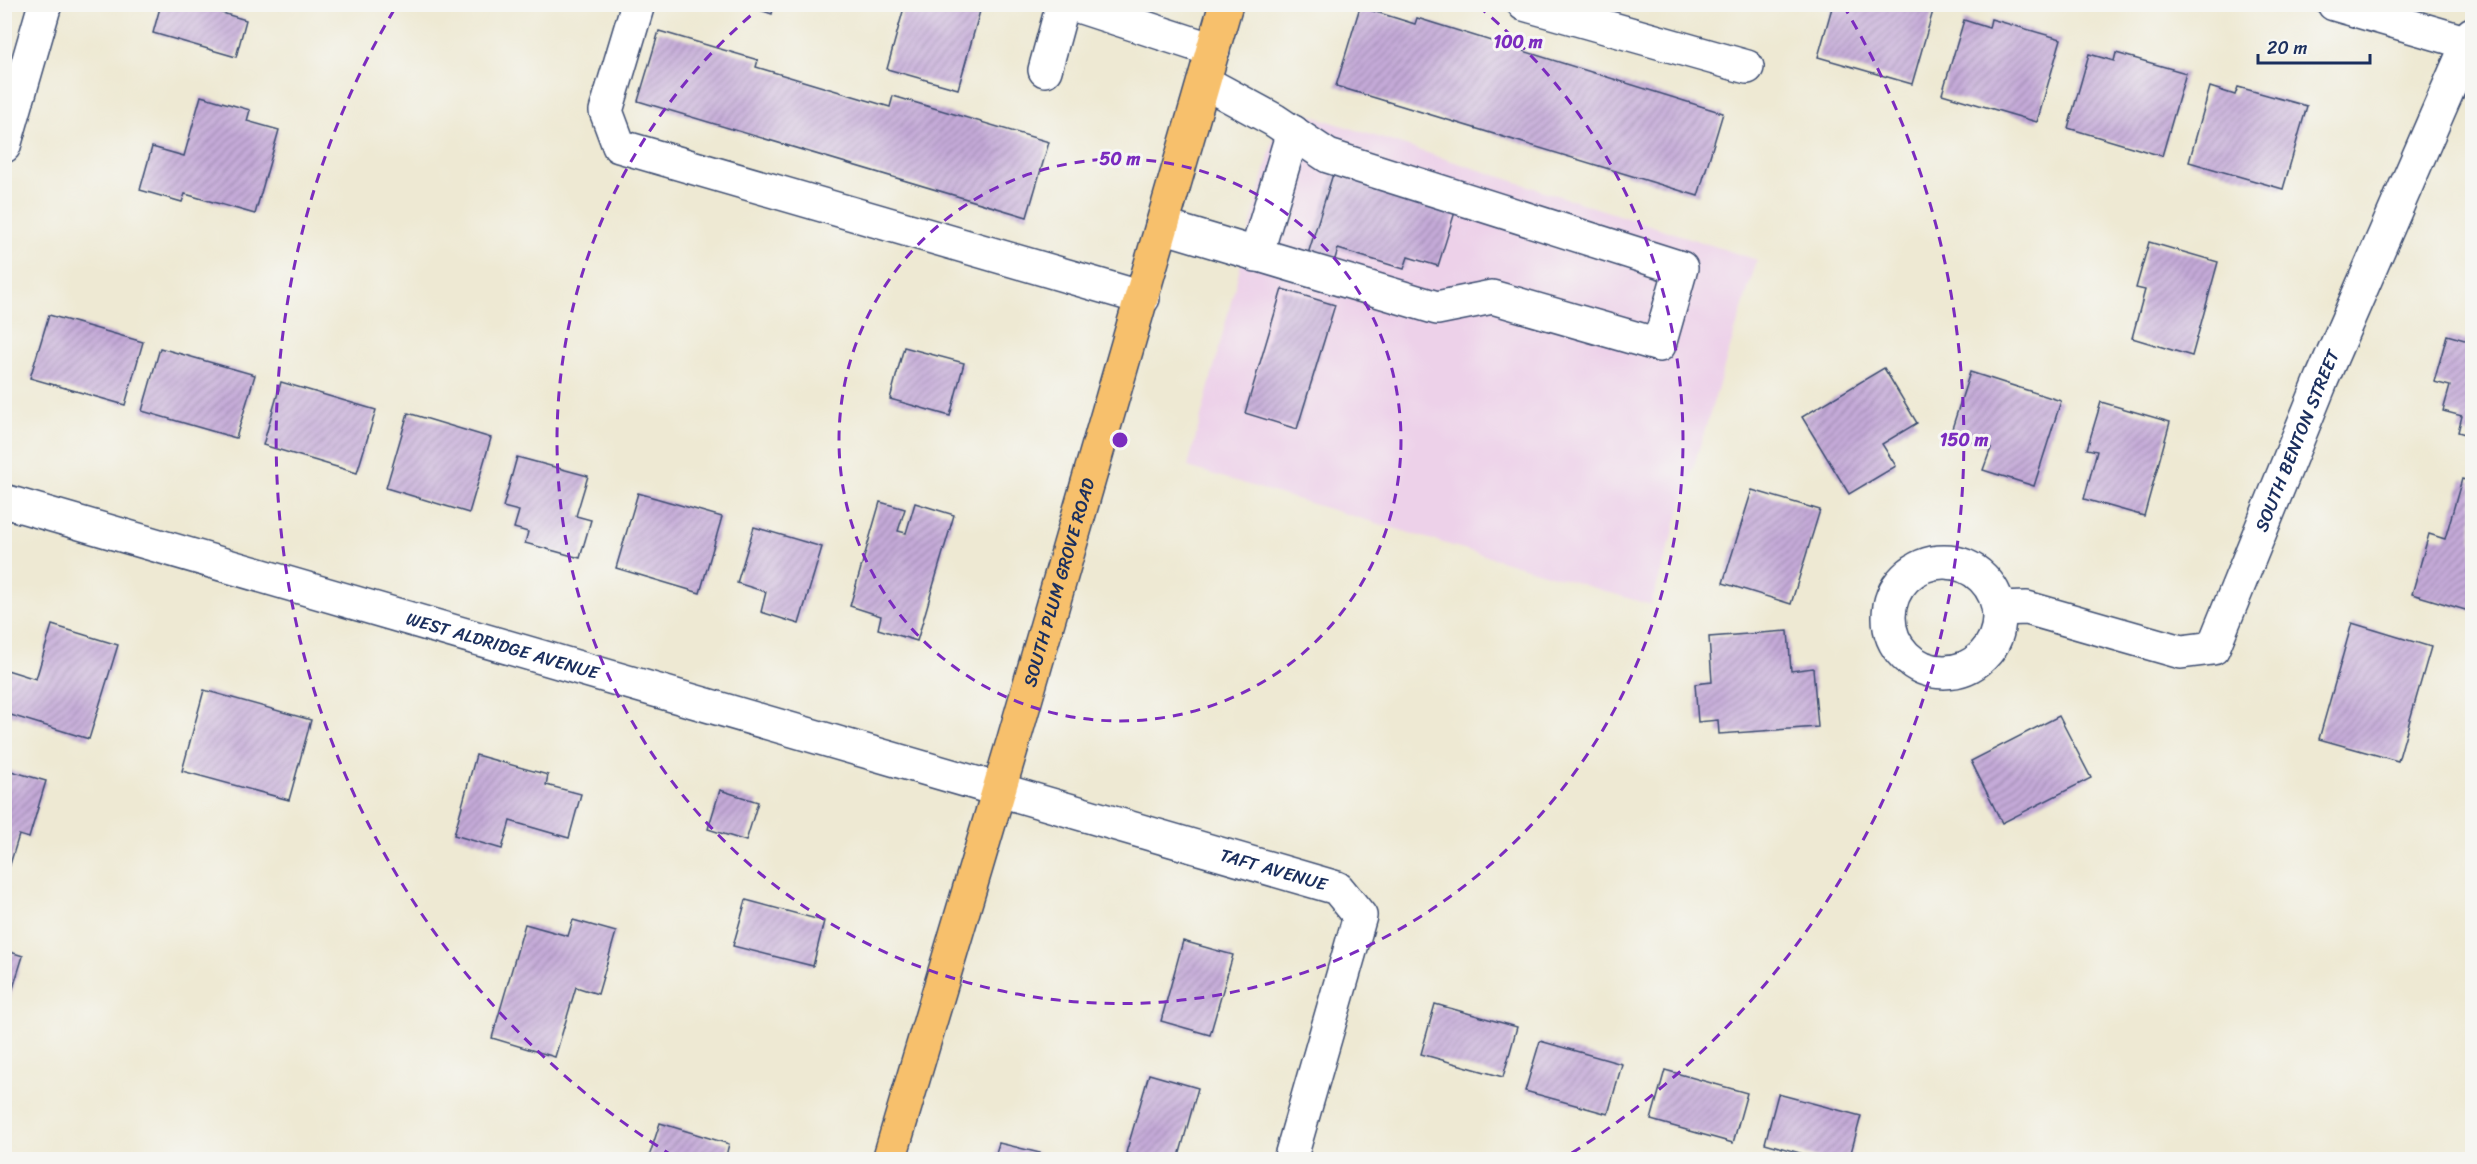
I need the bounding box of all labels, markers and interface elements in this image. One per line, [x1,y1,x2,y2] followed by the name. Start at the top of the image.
[1494,26,1543,58] text: 100 m
[2258,27,2370,65] scale bar
[2267,32,2307,64] text: 20 m
[1100,143,1141,175] text: 50 m
[2246,343,2349,537] street label: SOUTH BENTON STREET
[1940,424,1988,456] text: 150 m
[1110,430,1130,450] centre of rings
[1014,474,1105,691] street label: SOUTH PLUM GROVE ROAD
[402,603,604,689] street label: WEST ALDRIDGE AVENUE
[1216,839,1332,901] street label: TAFT AVENUE

